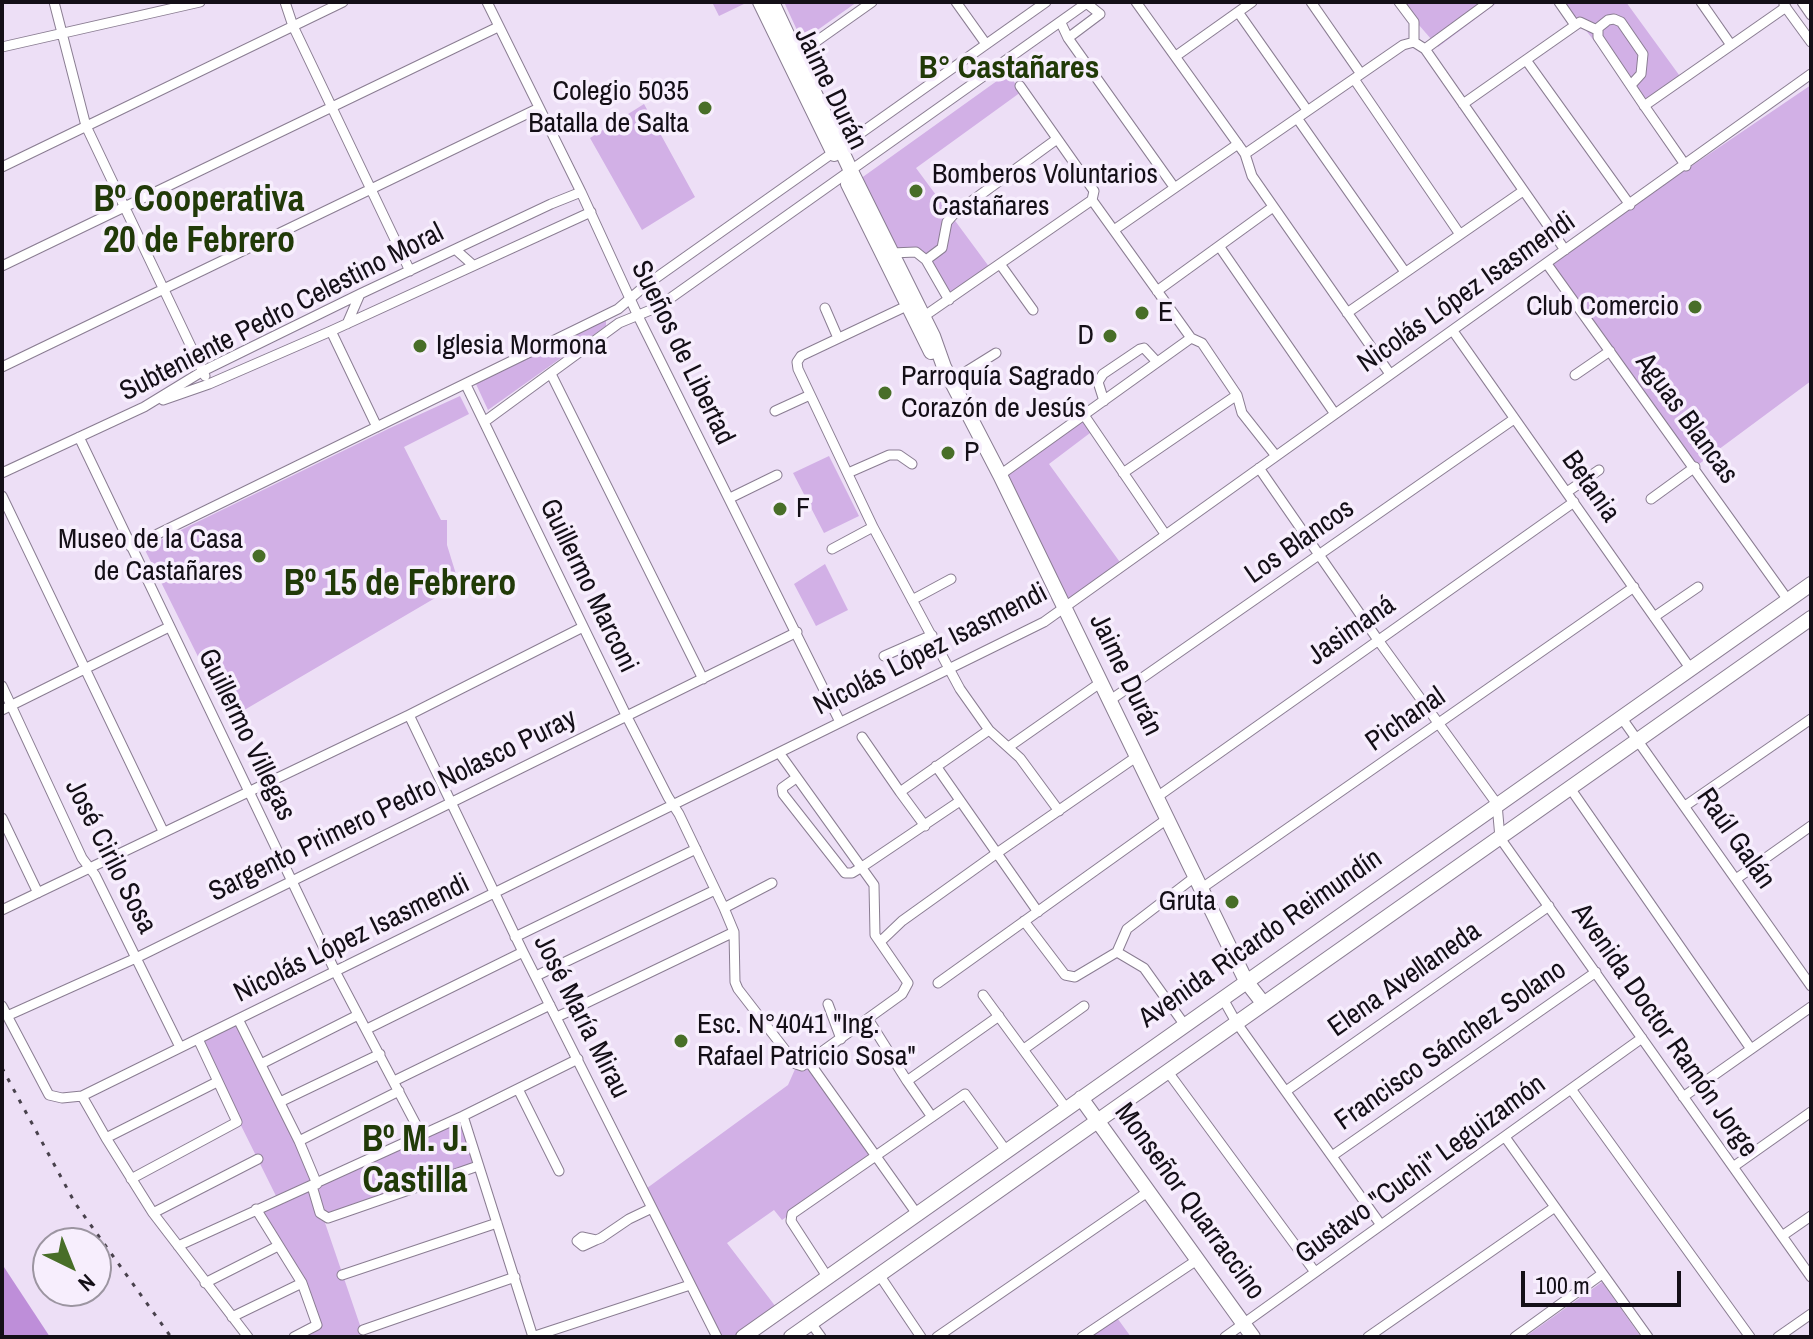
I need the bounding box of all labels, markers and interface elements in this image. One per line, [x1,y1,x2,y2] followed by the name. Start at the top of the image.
[786,23,874,155] street label: Jaime Durán
[919,50,1099,88] district label: B° Castañares
[528,75,689,141] place label: Colegio 5035 Batalla de Salta
[696,99,714,117] marker: Colegio 5035 Batalla de Salta
[932,158,1158,224] place label: Bomberos Voluntarios Castañares
[94,179,304,264] district label: Bº Cooperativa 20 de Febrero
[907,182,925,200] marker: Bomberos Voluntarios Castañares
[1352,205,1582,381] street label: Nicolás López Isasmendi
[115,217,449,409] street label: Subteniente Pedro Celestino Moral
[623,256,741,450] street label: Sueños de Libertad
[1526,290,1679,324] place label: Club Comercio
[1158,296,1173,330] place label: E
[1686,298,1704,316] marker: Club Comercio
[1133,304,1151,322] marker: E
[1077,319,1094,353] place label: D
[1101,327,1119,345] marker: D
[436,329,607,363] place label: Iglesia Mormona
[411,337,429,355] marker: Iglesia Mormona
[1627,347,1745,491] street label: Aguas Blancas
[901,360,1095,426] place label: Parroquía Sagrado Corazón de Jesús
[876,384,894,402] marker: Parroquía Sagrado Corazón de Jesús
[964,436,979,470] place label: P
[939,444,957,462] marker: P
[1554,445,1626,529] street label: Betania
[796,492,810,526] place label: F
[1239,492,1361,592] street label: Los Blancos
[532,494,644,678] street label: Guillermo Marconi
[771,500,789,518] marker: F
[58,523,243,589] place label: Museo de la Casa de Castañares
[250,547,268,565] marker: Museo de la Casa de Castañares
[284,563,516,607] district label: Bº 15 de Febrero
[809,577,1053,723] street label: Nicolás López Isasmendi
[1302,589,1402,673] street label: Jasimaná
[1081,609,1169,741] street label: Jaime Durán
[190,644,302,826] street label: Guillermo Villegas
[1360,681,1452,759] street label: Pichanal
[204,702,582,910] street label: Sargento Primero Pedro Nolasco Puray
[57,774,163,940] street label: José Cirilo Sosa
[1688,782,1782,896] street label: Raúl Galán
[1133,842,1389,1036] street label: Avenida Ricardo Reimundín
[229,867,475,1011] street label: Nicolás López Isasmendi
[1159,885,1216,919] place label: Gruta
[1223,893,1241,911] marker: Gruta
[1564,898,1764,1164] street label: Avenida Doctor Ramón Jorge
[1322,915,1488,1045] street label: Elena Avellaneda
[525,930,637,1104] street label: José María Mirau
[1329,954,1573,1138] street label: Francisco Sánchez Solano
[697,1008,916,1074] place label: Esc. N°4041 "Ing. Rafael Patricio Sosa"
[672,1032,690,1050] marker: Esc. N°4041 "Ing. Rafael Patricio Sosa"
[1289,1068,1553,1272] street label: Gustavo "Cuchi" Leguizamón
[1106,1097,1272,1307] street label: Monseñor Quarraccino
[362,1119,468,1204] district label: Bº M. J. Castilla
[32,1227,112,1307] north arrow
[1525,1255,1685,1305] scale bar
[72,1268,102,1299] text: N
[1535,1269,1590,1301] text: 100 m

